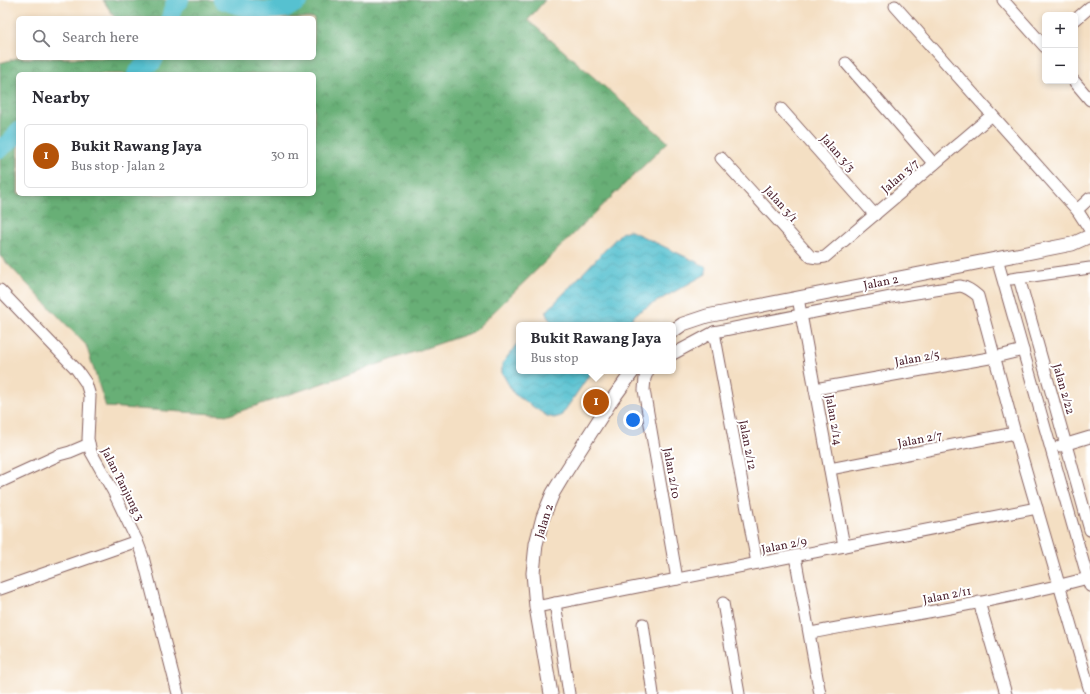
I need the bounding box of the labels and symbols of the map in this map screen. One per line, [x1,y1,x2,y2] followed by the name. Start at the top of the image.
[816,131,858,176] street label: Jalan 3/3
[878,156,923,198] street label: Jalan 3/7
[760,183,801,226] street label: Jalan 3/1
[862,272,900,294] street label: Jalan 2
[894,347,941,371] street label: Jalan 2/5
[1048,362,1078,417] street label: Jalan 2/22
[583,387,609,417] pin: 1
[821,394,845,447] street label: Jalan 2/14
[623,410,643,430] your location
[734,419,760,472] street label: Jalan 2/12
[896,428,944,452] street label: Jalan 2/7
[97,445,147,524] street label: Jalan Tanjung 3
[659,446,683,500] street label: Jalan 2/10
[532,502,558,541] street label: Jalan 2
[760,534,808,558] street label: Jalan 2/9
[922,583,973,608] street label: Jalan 2/11

